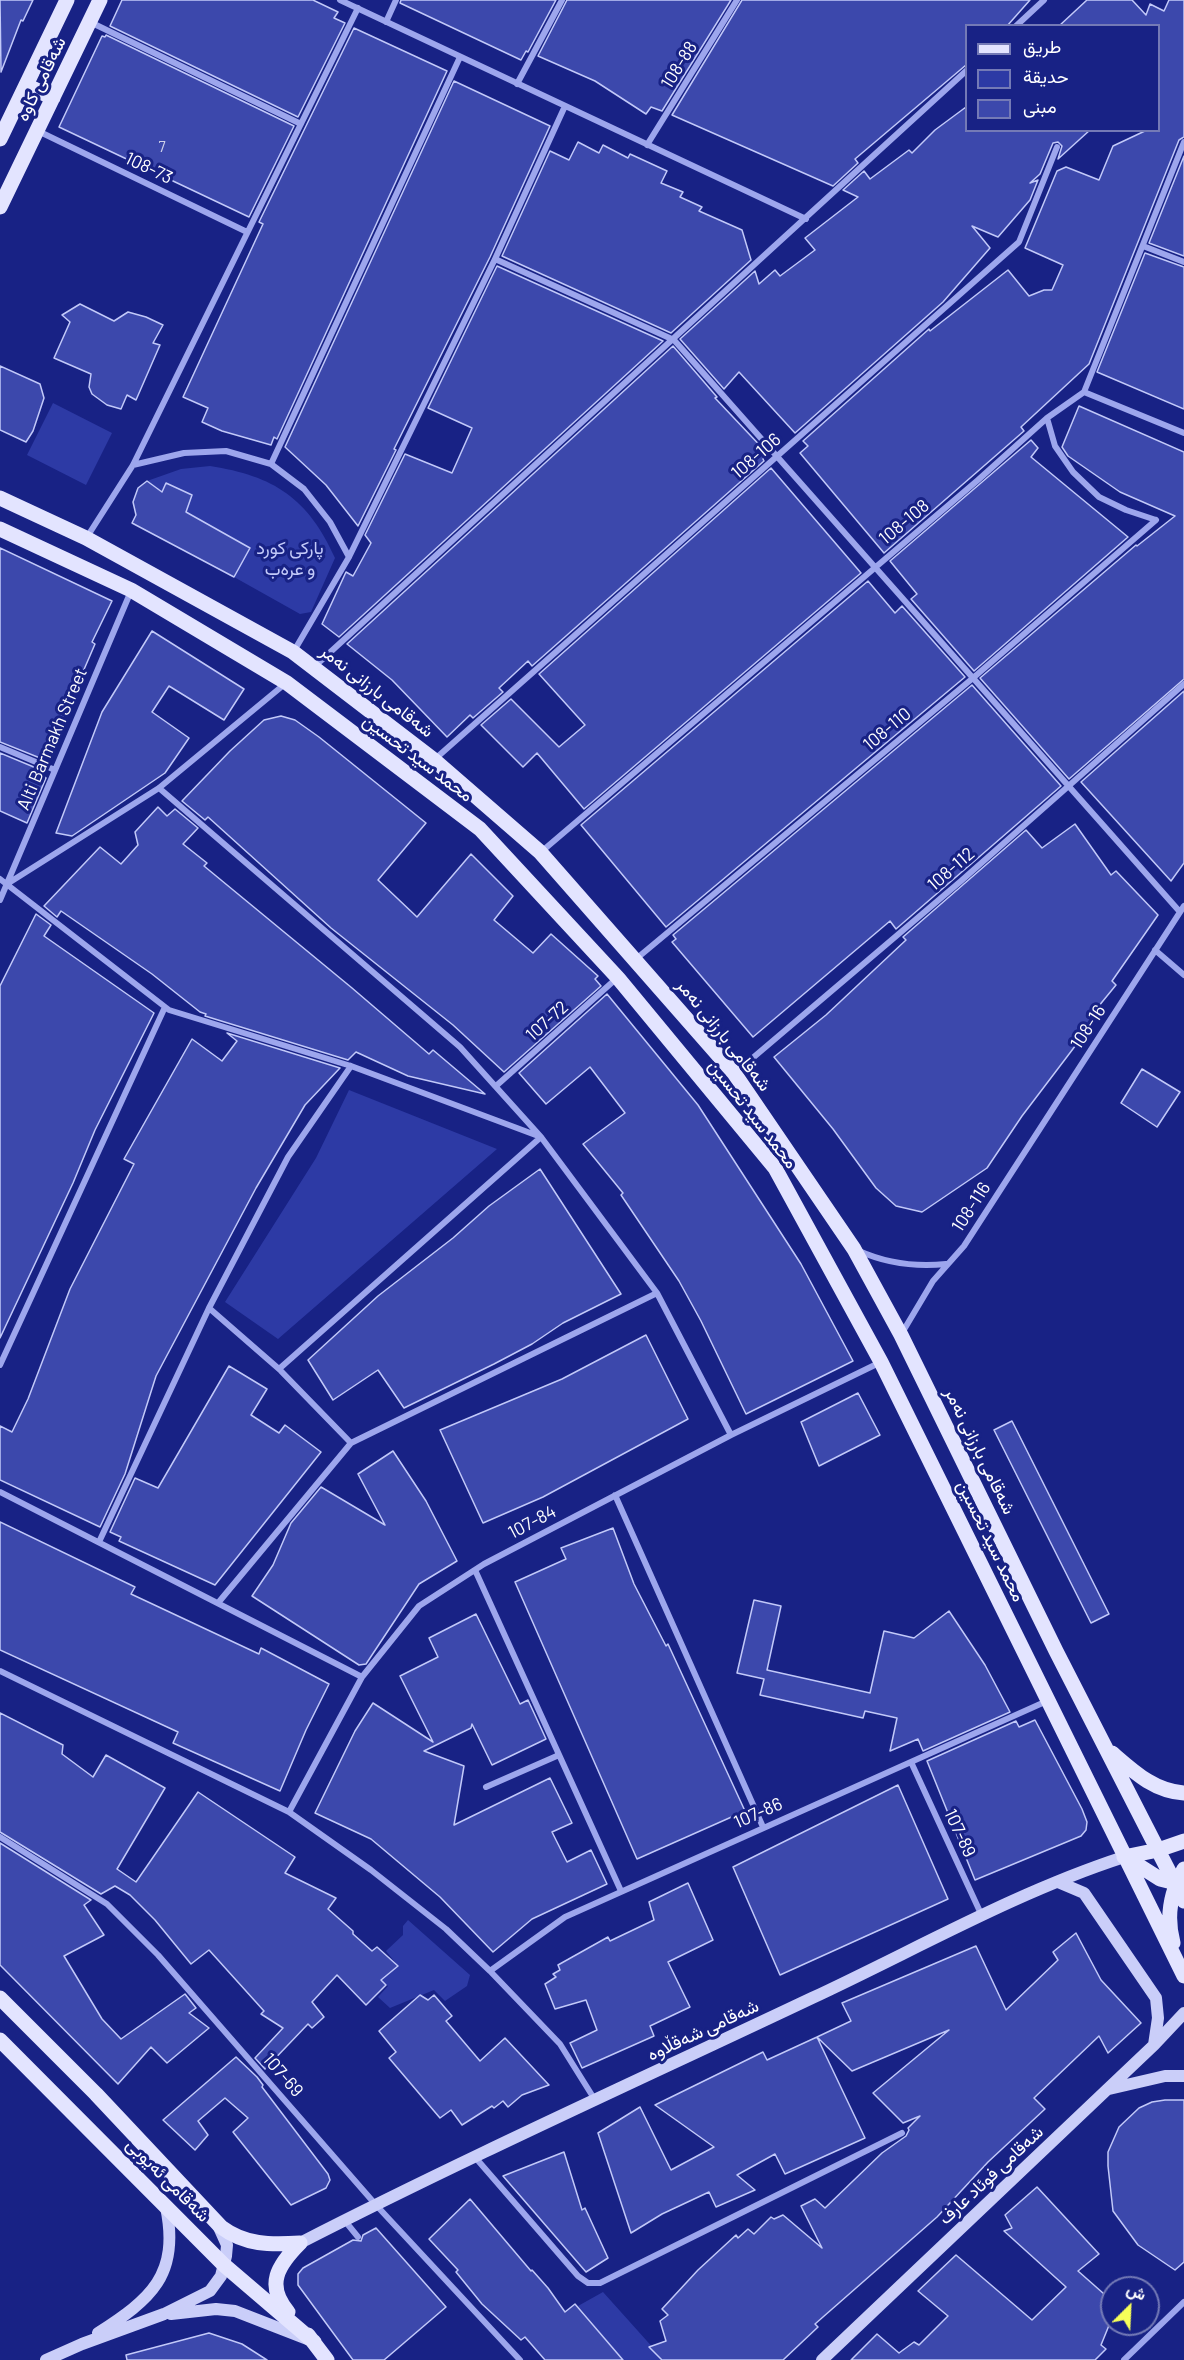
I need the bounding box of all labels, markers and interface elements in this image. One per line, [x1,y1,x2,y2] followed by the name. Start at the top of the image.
[965,24,1160,132] legend
[11,33,71,125] street label: شەقامی کاوە
[1023,35,1061,57] text: طريق
[656,37,702,93] street label: 108-88
[1023,65,1069,87] text: حديقة
[1023,95,1057,117] text: مبنى
[158,138,166,156] house number: 7
[122,147,176,189] street label: 108-73
[727,429,785,483] street label: 108-106
[875,495,933,549] street label: 108-108
[256,537,324,580] park label: پاركی كورد و عرەب
[316,640,438,742] street label: شەقامی بارزانی نەمر
[12,665,92,813] street label: Alti Barmakh Street
[859,703,915,755] street label: 108-110
[359,710,477,806] street label: محمد سید تحسین
[923,843,979,895] street label: 108-112
[672,975,776,1095] street label: شەقامی بارزانی نەمر
[521,996,573,1046] street label: 107-72
[1066,1001,1110,1053] street label: 108-16
[704,1055,802,1173] street label: محمد سید تحسین
[947,1178,995,1236] street label: 108-116
[940,1384,1020,1518] street label: شەقامی بارزانی نەمر
[952,1477,1030,1605] street label: محمد سید تحسین
[504,1500,560,1544] street label: 107-84
[730,1793,786,1833] street label: 107-86
[939,1805,981,1861] street label: 107-89
[644,1995,762,2065] street label: شەقامی شەقڵاوە
[258,2049,308,2101] street label: 107-69
[934,2121,1048,2229] street label: شەقامی فوئاد عارف
[122,2134,214,2226] street label: شەقامی ئەیوبی
[1100,2276,1160,2336] north arrow
[1124,2278,1149,2304] text: ش

